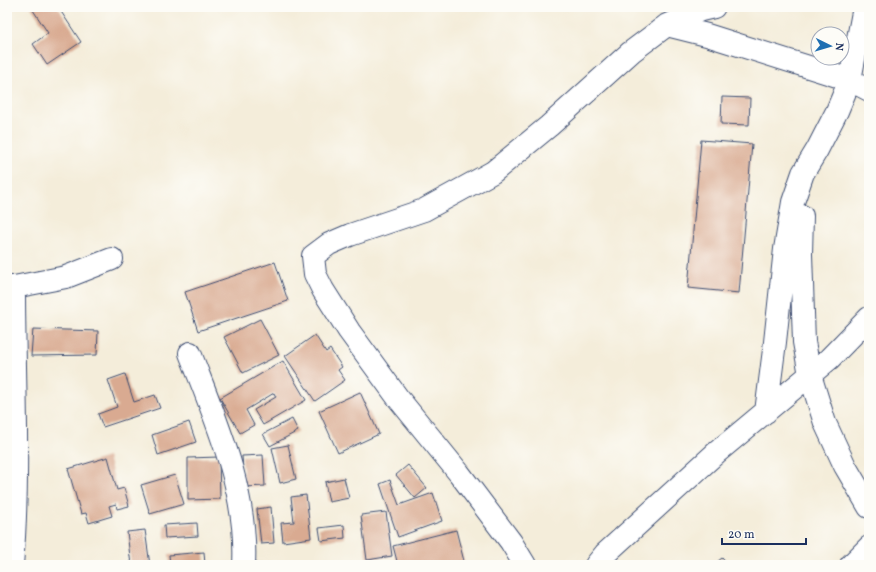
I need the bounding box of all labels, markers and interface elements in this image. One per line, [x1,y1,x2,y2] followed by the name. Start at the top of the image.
[810,26,850,66] north arrow
[831,42,846,51] text: N
[722,520,806,546] scale bar
[728,527,755,543] text: 20 m

